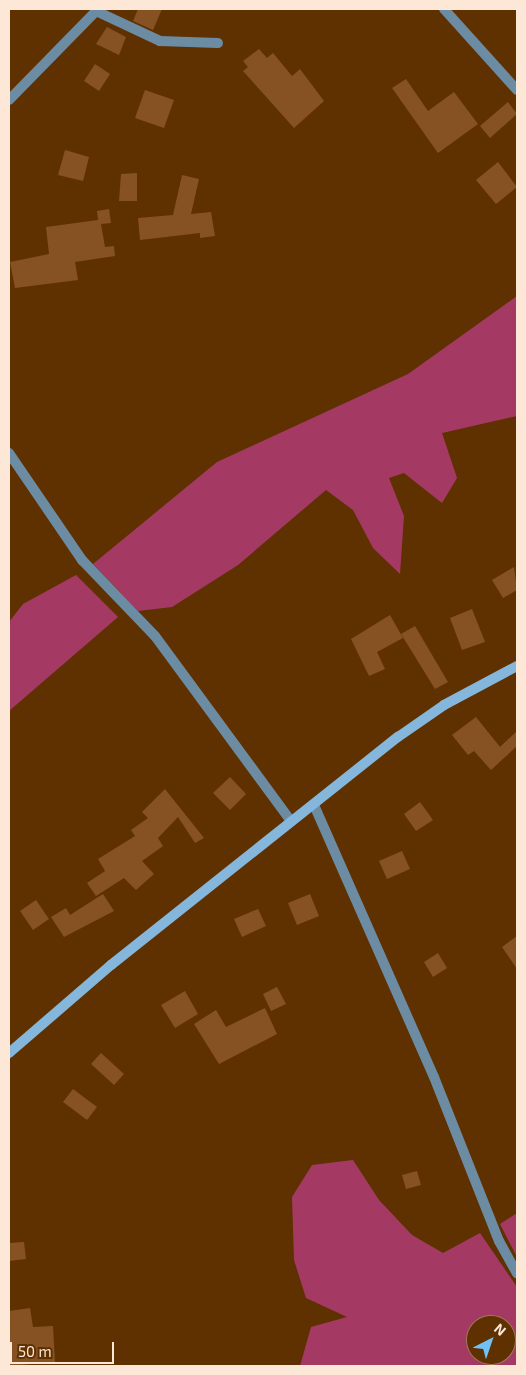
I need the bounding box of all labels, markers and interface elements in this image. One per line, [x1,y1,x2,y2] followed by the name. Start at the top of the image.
[466,1315,516,1365] north arrow
[491,1319,510,1339] text: N
[12,1332,116,1364] scale bar
[18,1342,52,1360] text: 50 m

